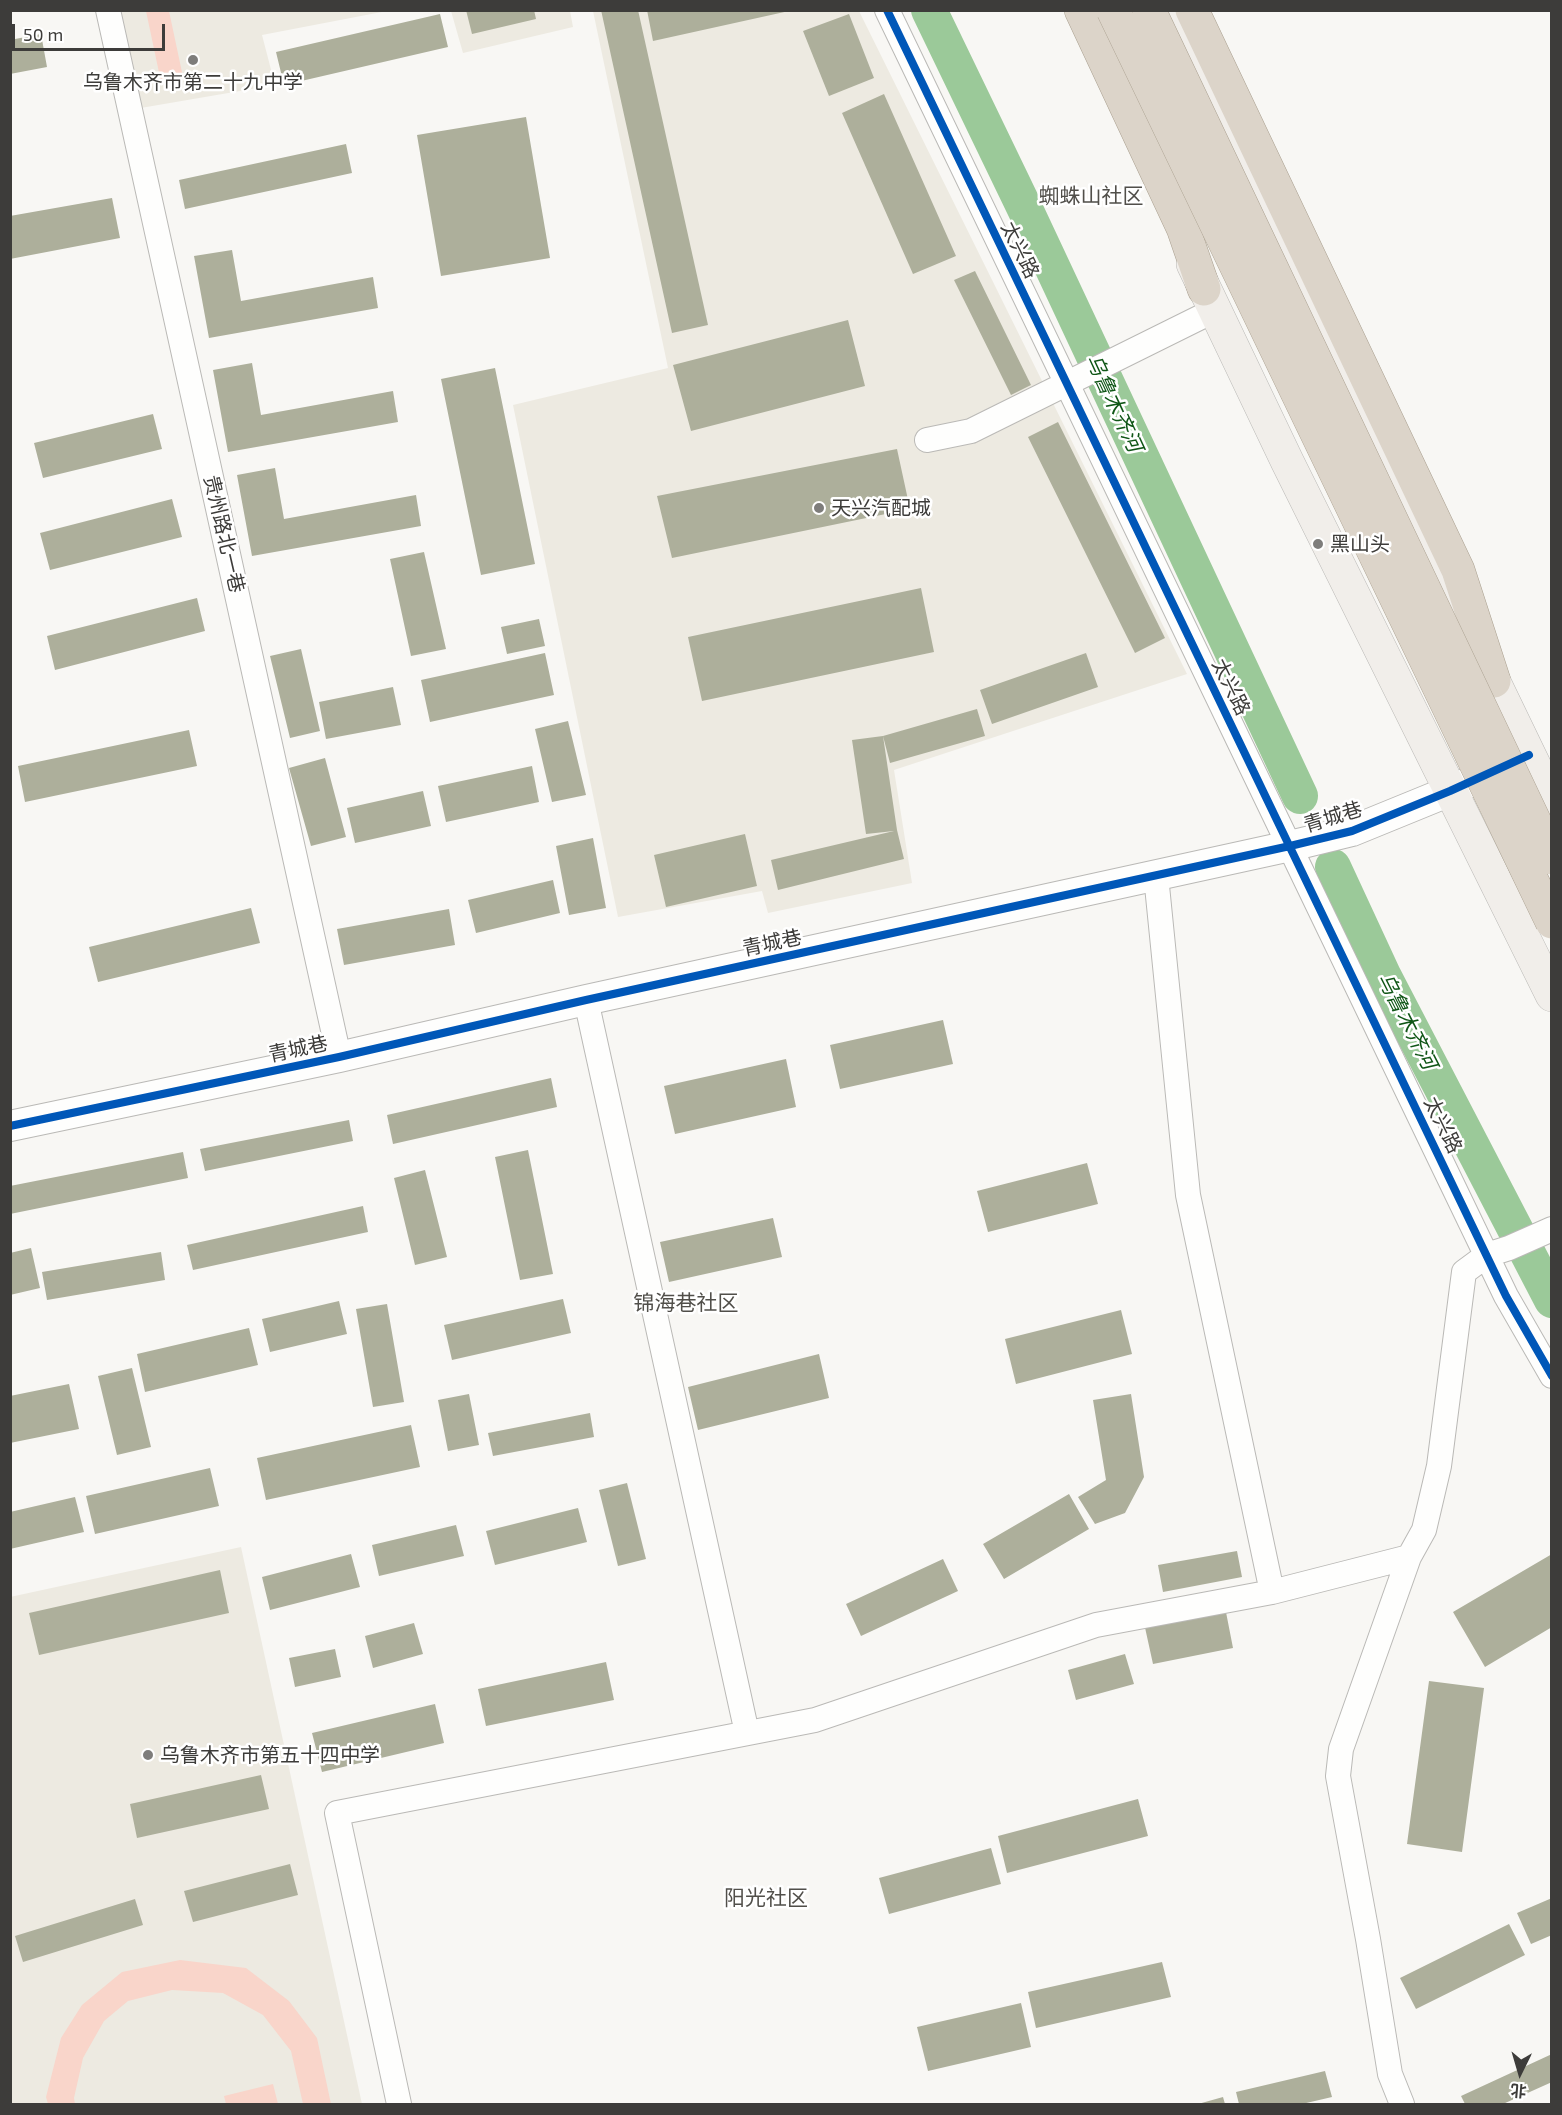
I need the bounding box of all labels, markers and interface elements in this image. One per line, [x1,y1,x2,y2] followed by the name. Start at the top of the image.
[15,12,168,50] scale bar
[23,23,63,45] text: 50 m
[186,53,200,67] marker: 乌鲁木齐市第二十九中学
[83,70,303,94] place label: 乌鲁木齐市第二十九中学
[1039,183,1143,209] district label: 蜘蛛山社区
[996,218,1044,282] street label: 太兴路
[1080,350,1148,456] water label: 乌鲁木齐河
[199,473,249,595] street label: 贵州路北一巷
[831,496,931,520] place label: 天兴汽配城
[812,501,826,515] marker: 天兴汽配城
[1330,532,1390,556] place label: 黑山头
[1311,537,1325,551] marker: 黑山头
[1207,655,1255,719] street label: 太兴路
[1301,797,1365,837] street label: 青城巷
[740,925,804,961] street label: 青城巷
[1372,969,1442,1073] water label: 乌鲁木齐河
[266,1031,330,1067] street label: 青城巷
[1419,1093,1467,1157] street label: 太兴路
[634,1290,738,1316] district label: 锦海巷社区
[160,1743,380,1767] place label: 乌鲁木齐市第五十四中学
[141,1748,155,1762] marker: 乌鲁木齐市第五十四中学
[724,1885,808,1911] district label: 阳光社区
[1490,2043,1550,2103] north arrow
[1510,2081,1527,2102] text: 北

